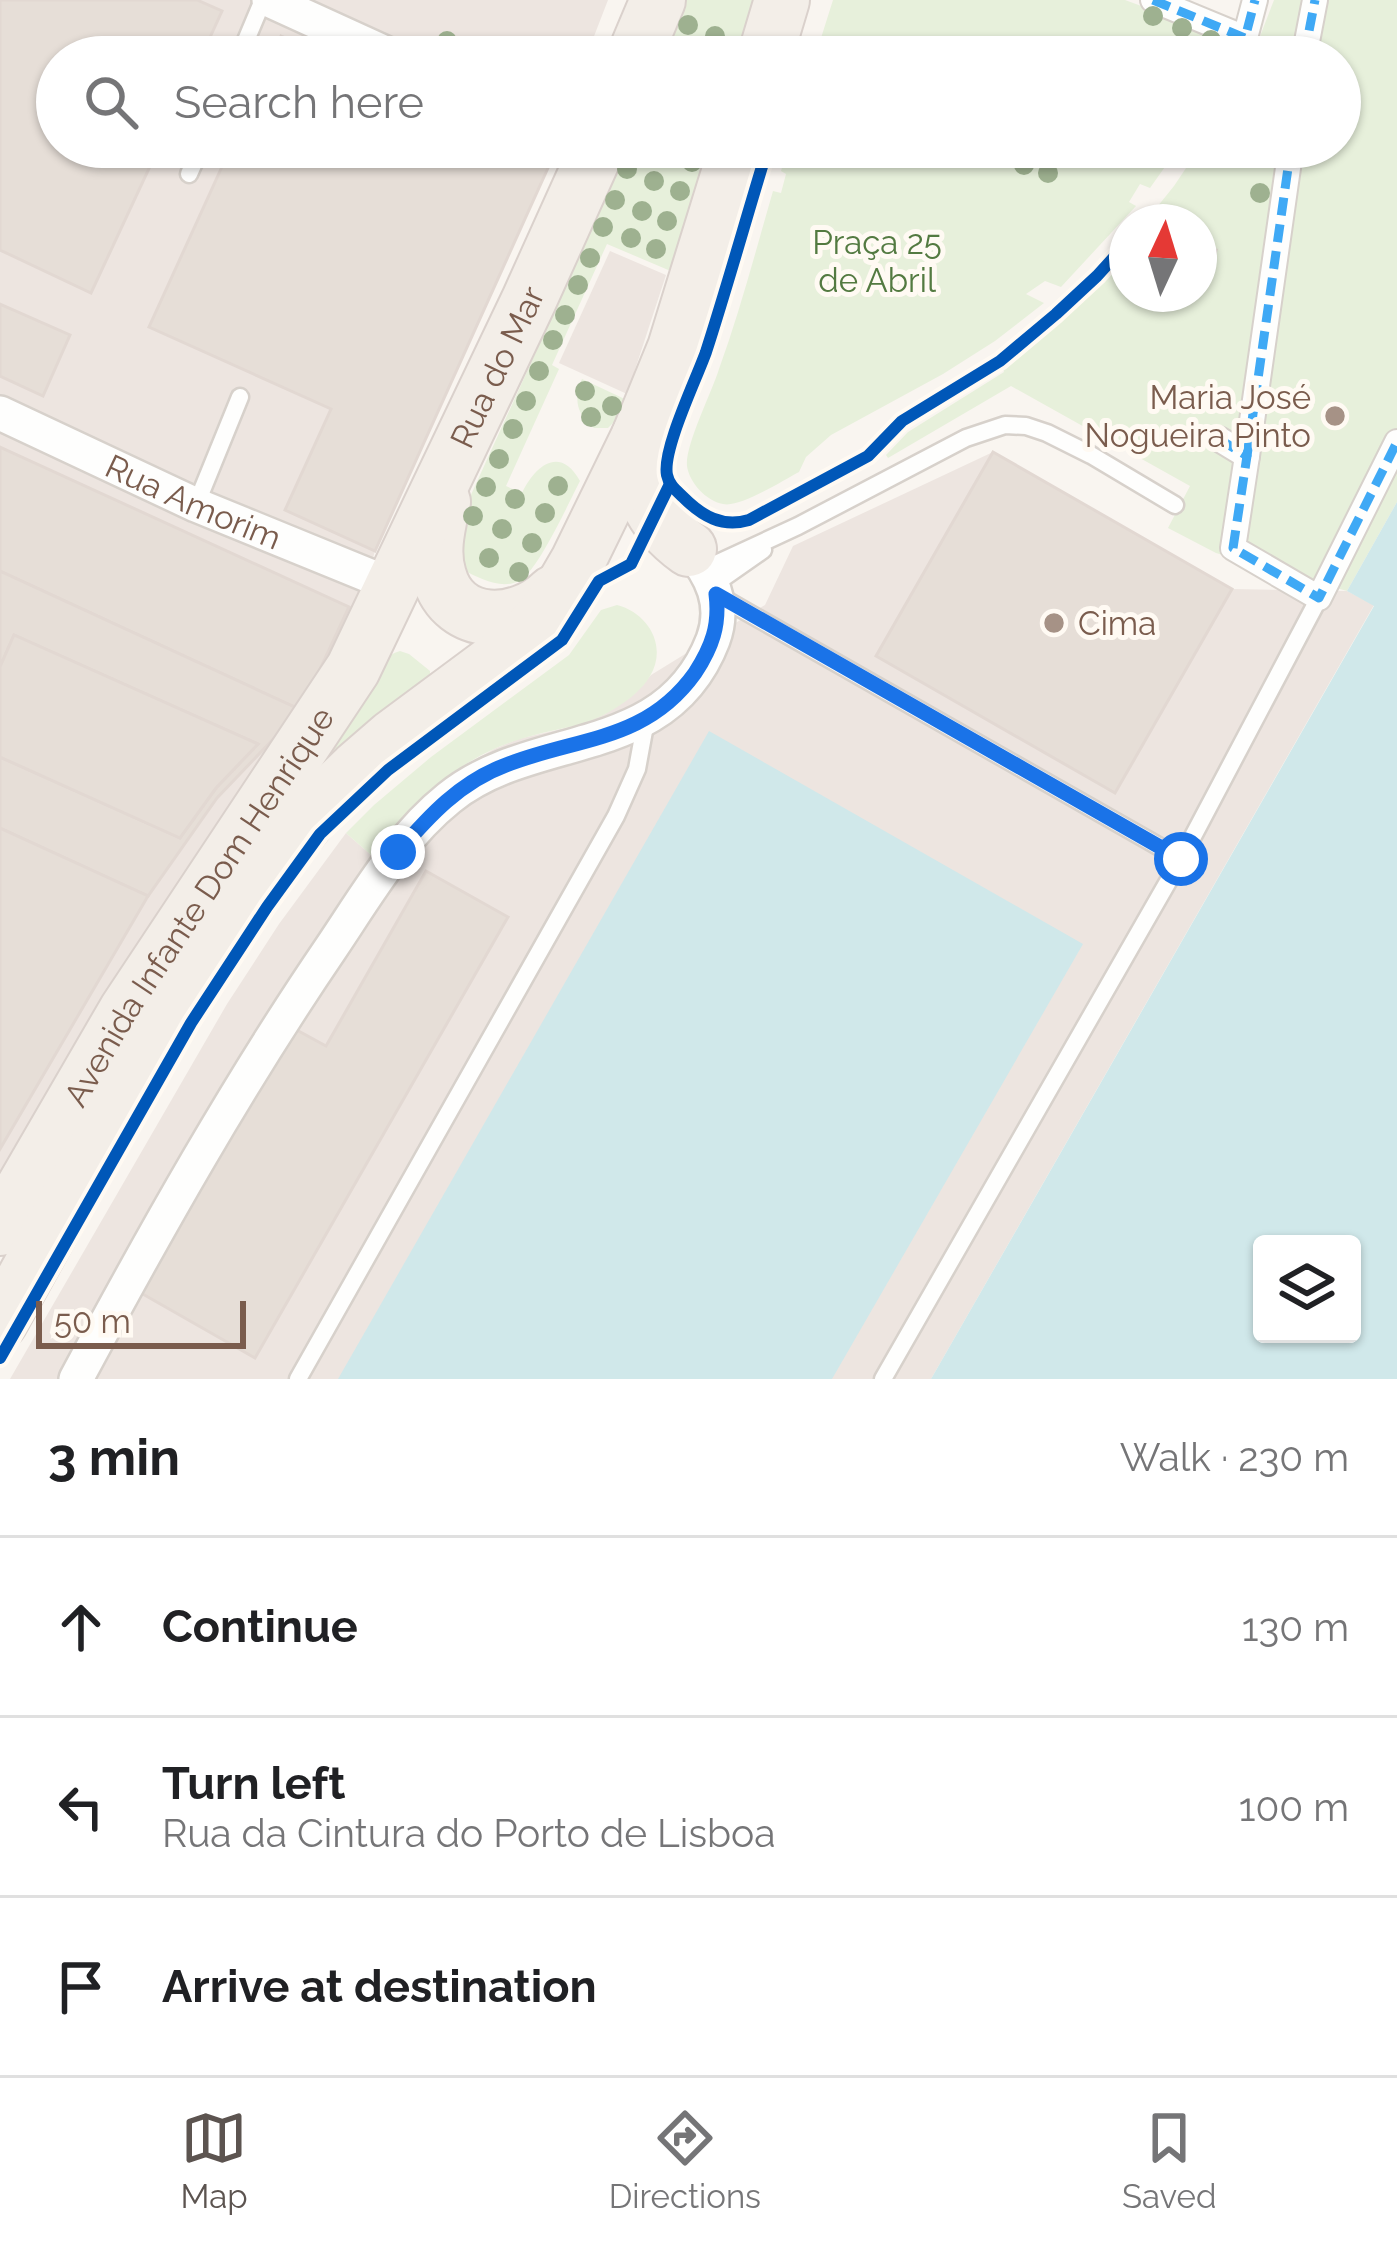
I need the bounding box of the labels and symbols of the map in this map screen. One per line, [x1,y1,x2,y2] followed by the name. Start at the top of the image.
[1109,204,1217,312] north arrow
[812,223,942,300] park label: Praça 25 de Abril
[442,280,552,454] street label: Rua do Mar
[1084,378,1311,455] place label: Maria José Nogueira Pinto
[1322,403,1348,429] marker: Maria José Nogueira Pinto
[100,446,287,557] street label: Rua Amorim
[1078,604,1156,643] place label: Cima
[1041,610,1067,636] marker: Cima
[56,700,342,1113] street label: Avenida Infante Dom Henrique
[371,825,425,879] route end
[1154,832,1208,886] route start
[36,1295,246,1348] scale bar

